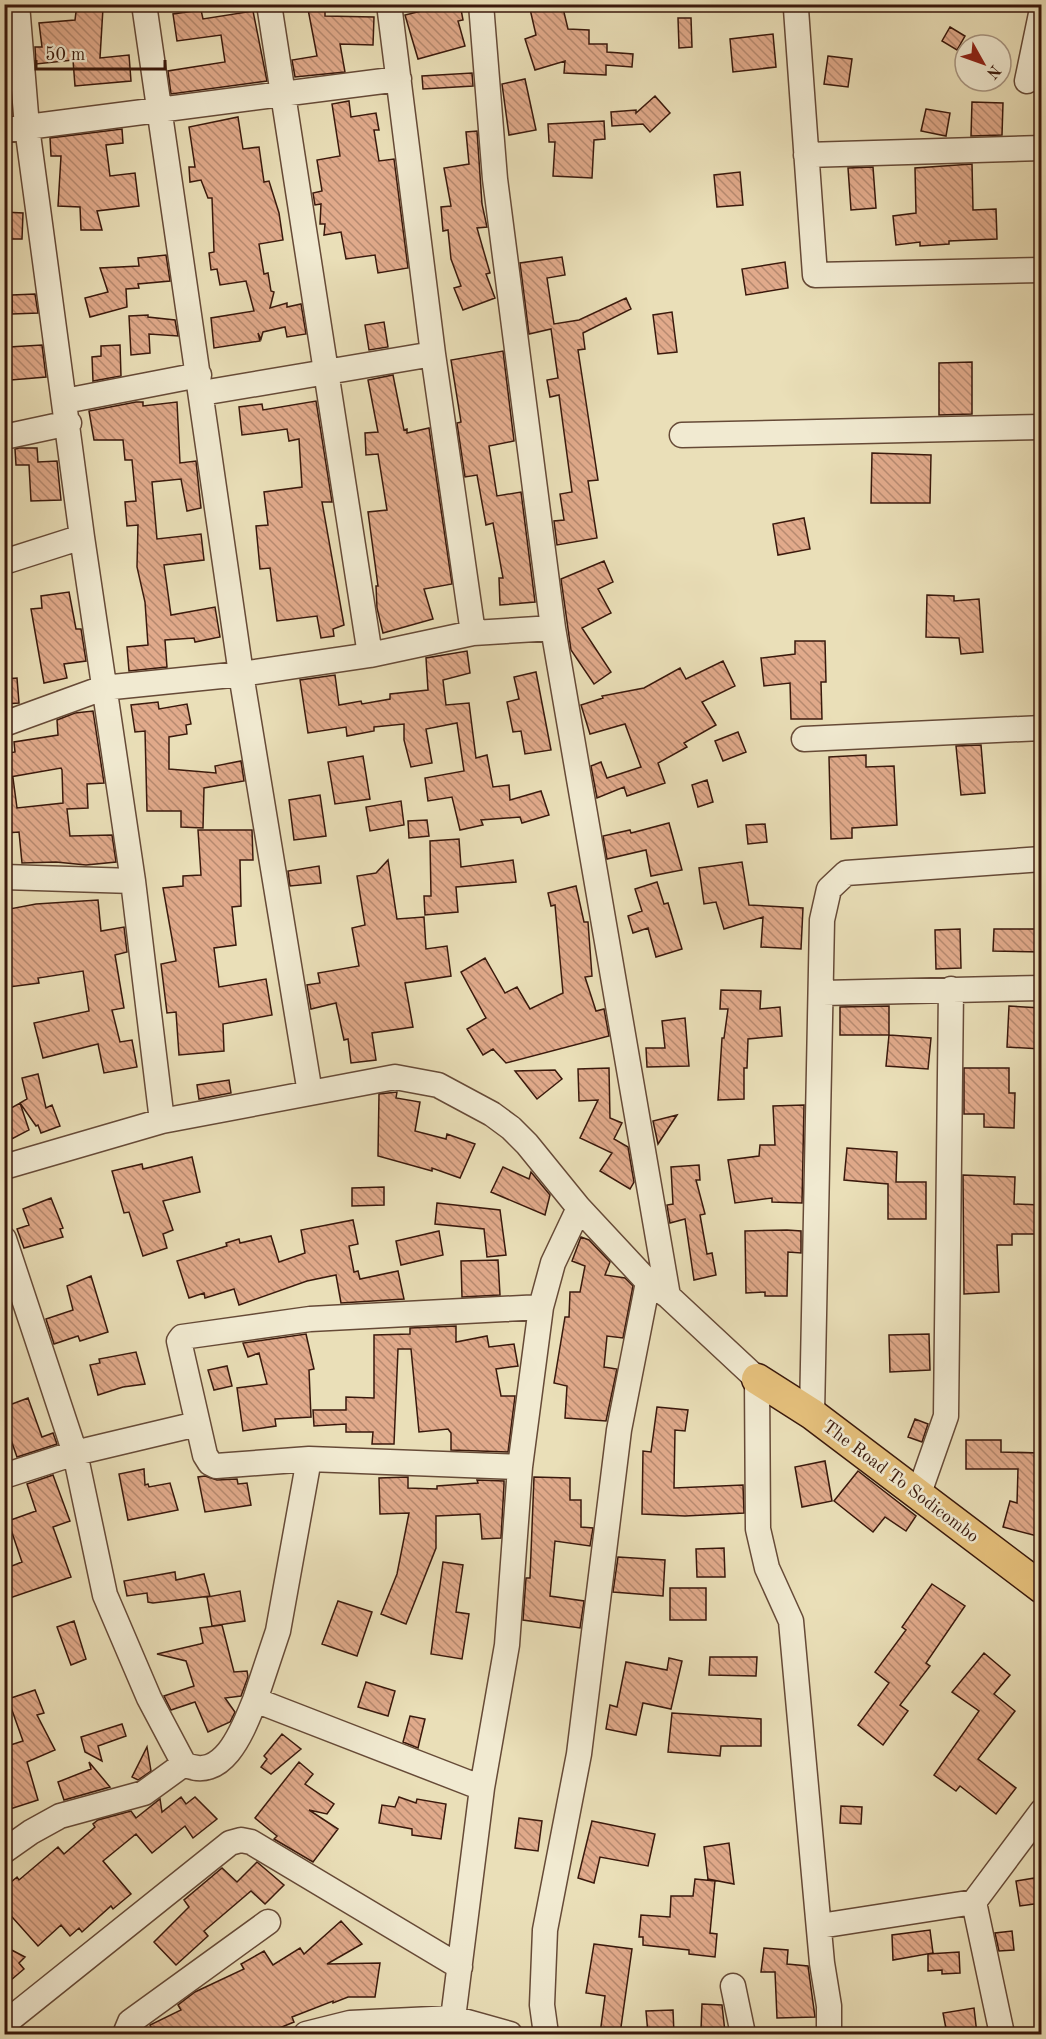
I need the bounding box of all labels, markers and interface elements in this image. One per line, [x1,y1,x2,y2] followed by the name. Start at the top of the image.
[36,33,165,71] scale bar
[953,33,1013,93] north arrow
[45,46,85,64] text: 50 m
[982,62,1003,82] text: N
[819,1417,982,1546] street label: The Road To Sodicombo

